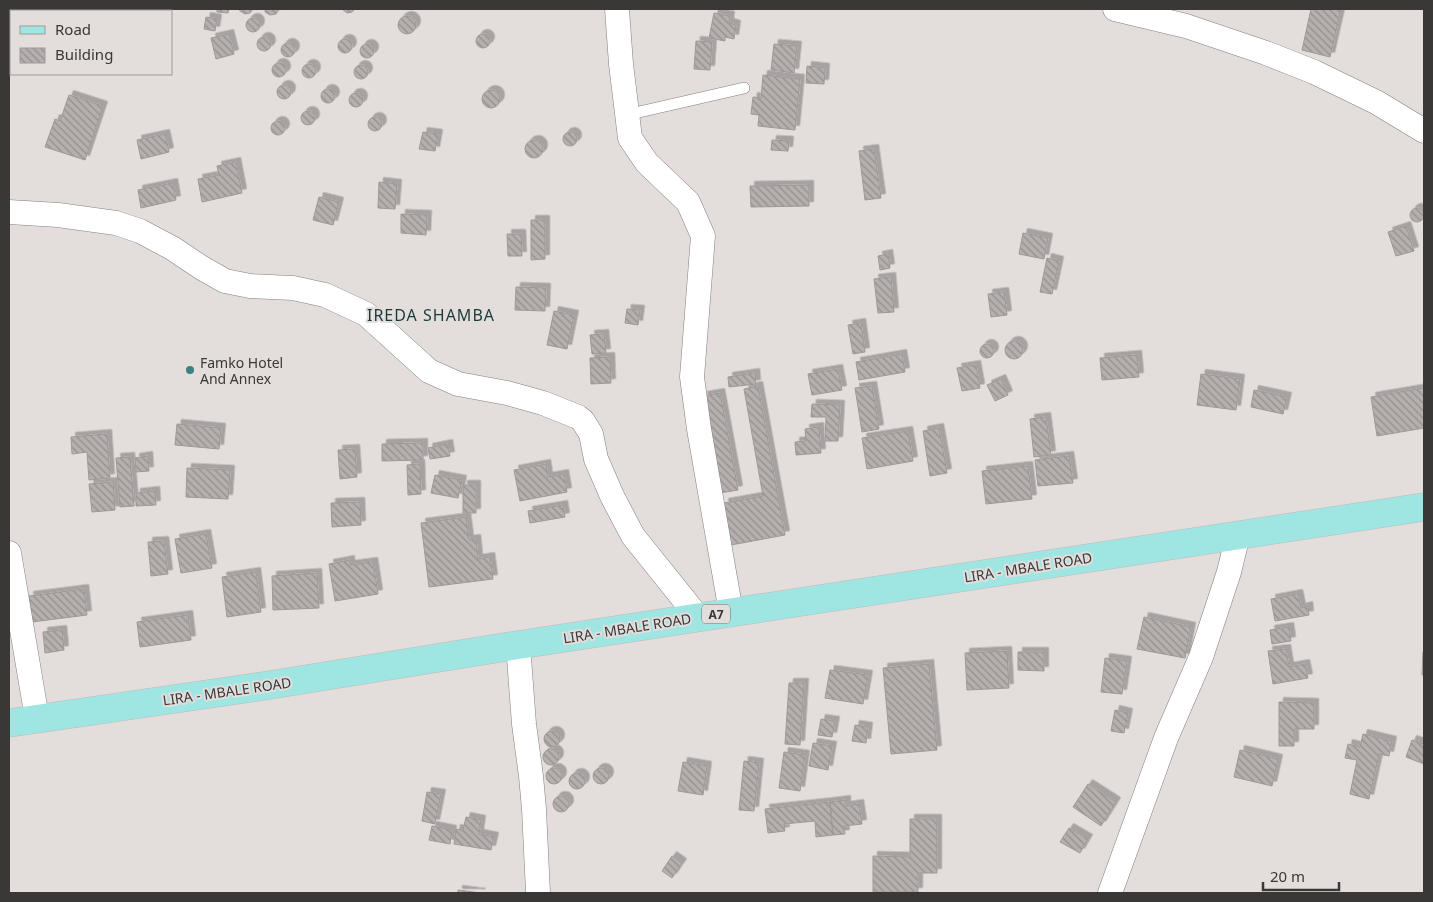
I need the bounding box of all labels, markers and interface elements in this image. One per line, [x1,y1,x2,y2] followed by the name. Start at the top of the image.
[10,10,172,75] legend
[55,19,91,39] text: Road
[55,44,113,64] text: Building
[367,304,495,326] district label: IREDA SHAMBA
[200,353,283,388] place label: Famko Hotel And Annex
[184,364,196,376] marker: Famko Hotel And Annex
[963,547,1093,587] street label: LIRA - MBALE ROAD
[702,604,730,624] road number: A7
[562,608,692,648] street label: LIRA - MBALE ROAD
[162,673,292,709] street label: LIRA - MBALE ROAD
[1263,860,1339,892] scale bar
[1270,866,1305,886] text: 20 m

